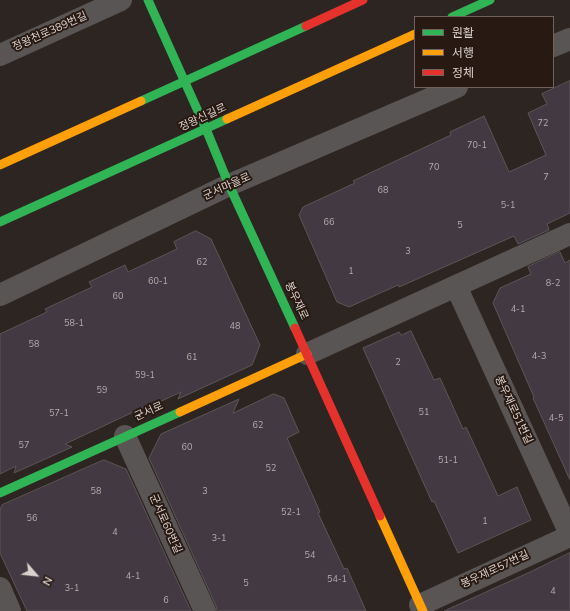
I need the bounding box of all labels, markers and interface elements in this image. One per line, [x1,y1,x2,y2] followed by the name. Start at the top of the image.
[11,10,89,54] street label: 정왕천로389번길
[414,16,554,88] legend
[452,25,474,41] text: 원활
[452,45,474,61] text: 서행
[452,65,474,81] text: 정체
[177,101,229,135] street label: 정왕신길로
[538,119,548,129] house number: 72
[467,141,487,151] house number: 70-1
[429,163,439,173] house number: 70
[201,171,253,203] street label: 군서마을로
[543,173,549,183] house number: 7
[378,186,388,196] house number: 68
[501,201,515,211] house number: 5-1
[324,218,334,228] house number: 66
[457,221,463,231] house number: 5
[405,247,411,257] house number: 3
[197,258,207,268] house number: 62
[348,267,354,277] house number: 1
[148,277,168,287] house number: 60-1
[546,279,560,289] house number: 8-2
[281,280,311,322] street label: 봉우재로
[113,292,123,302] house number: 60
[511,305,525,315] house number: 4-1
[64,319,84,329] house number: 58-1
[230,322,240,332] house number: 48
[29,340,39,350] house number: 58
[532,352,546,362] house number: 4-3
[187,353,197,363] house number: 61
[395,358,401,368] house number: 2
[135,371,155,381] house number: 59-1
[491,374,535,446] street label: 봉우재로51번길
[97,386,107,396] house number: 59
[132,400,166,424] street label: 군서로
[419,408,429,418] house number: 51
[49,409,69,419] house number: 57-1
[549,414,563,424] house number: 4-5
[253,421,263,431] house number: 62
[19,441,29,451] house number: 57
[182,443,192,453] house number: 60
[438,456,458,466] house number: 51-1
[266,464,276,474] house number: 52
[91,487,101,497] house number: 58
[202,487,208,497] house number: 3
[146,492,184,556] street label: 군서로60번길
[281,508,301,518] house number: 52-1
[27,514,37,524] house number: 56
[482,517,488,527] house number: 1
[112,528,118,538] house number: 4
[212,534,226,544] house number: 3-1
[459,548,531,592] street label: 봉우재로57번길
[305,551,315,561] house number: 54
[16,555,56,595] north arrow
[126,572,140,582] house number: 4-1
[38,574,56,588] text: N
[327,575,347,585] house number: 54-1
[243,579,249,589] house number: 5
[65,584,79,594] house number: 3-1
[550,587,556,597] house number: 4
[163,596,169,606] house number: 6

